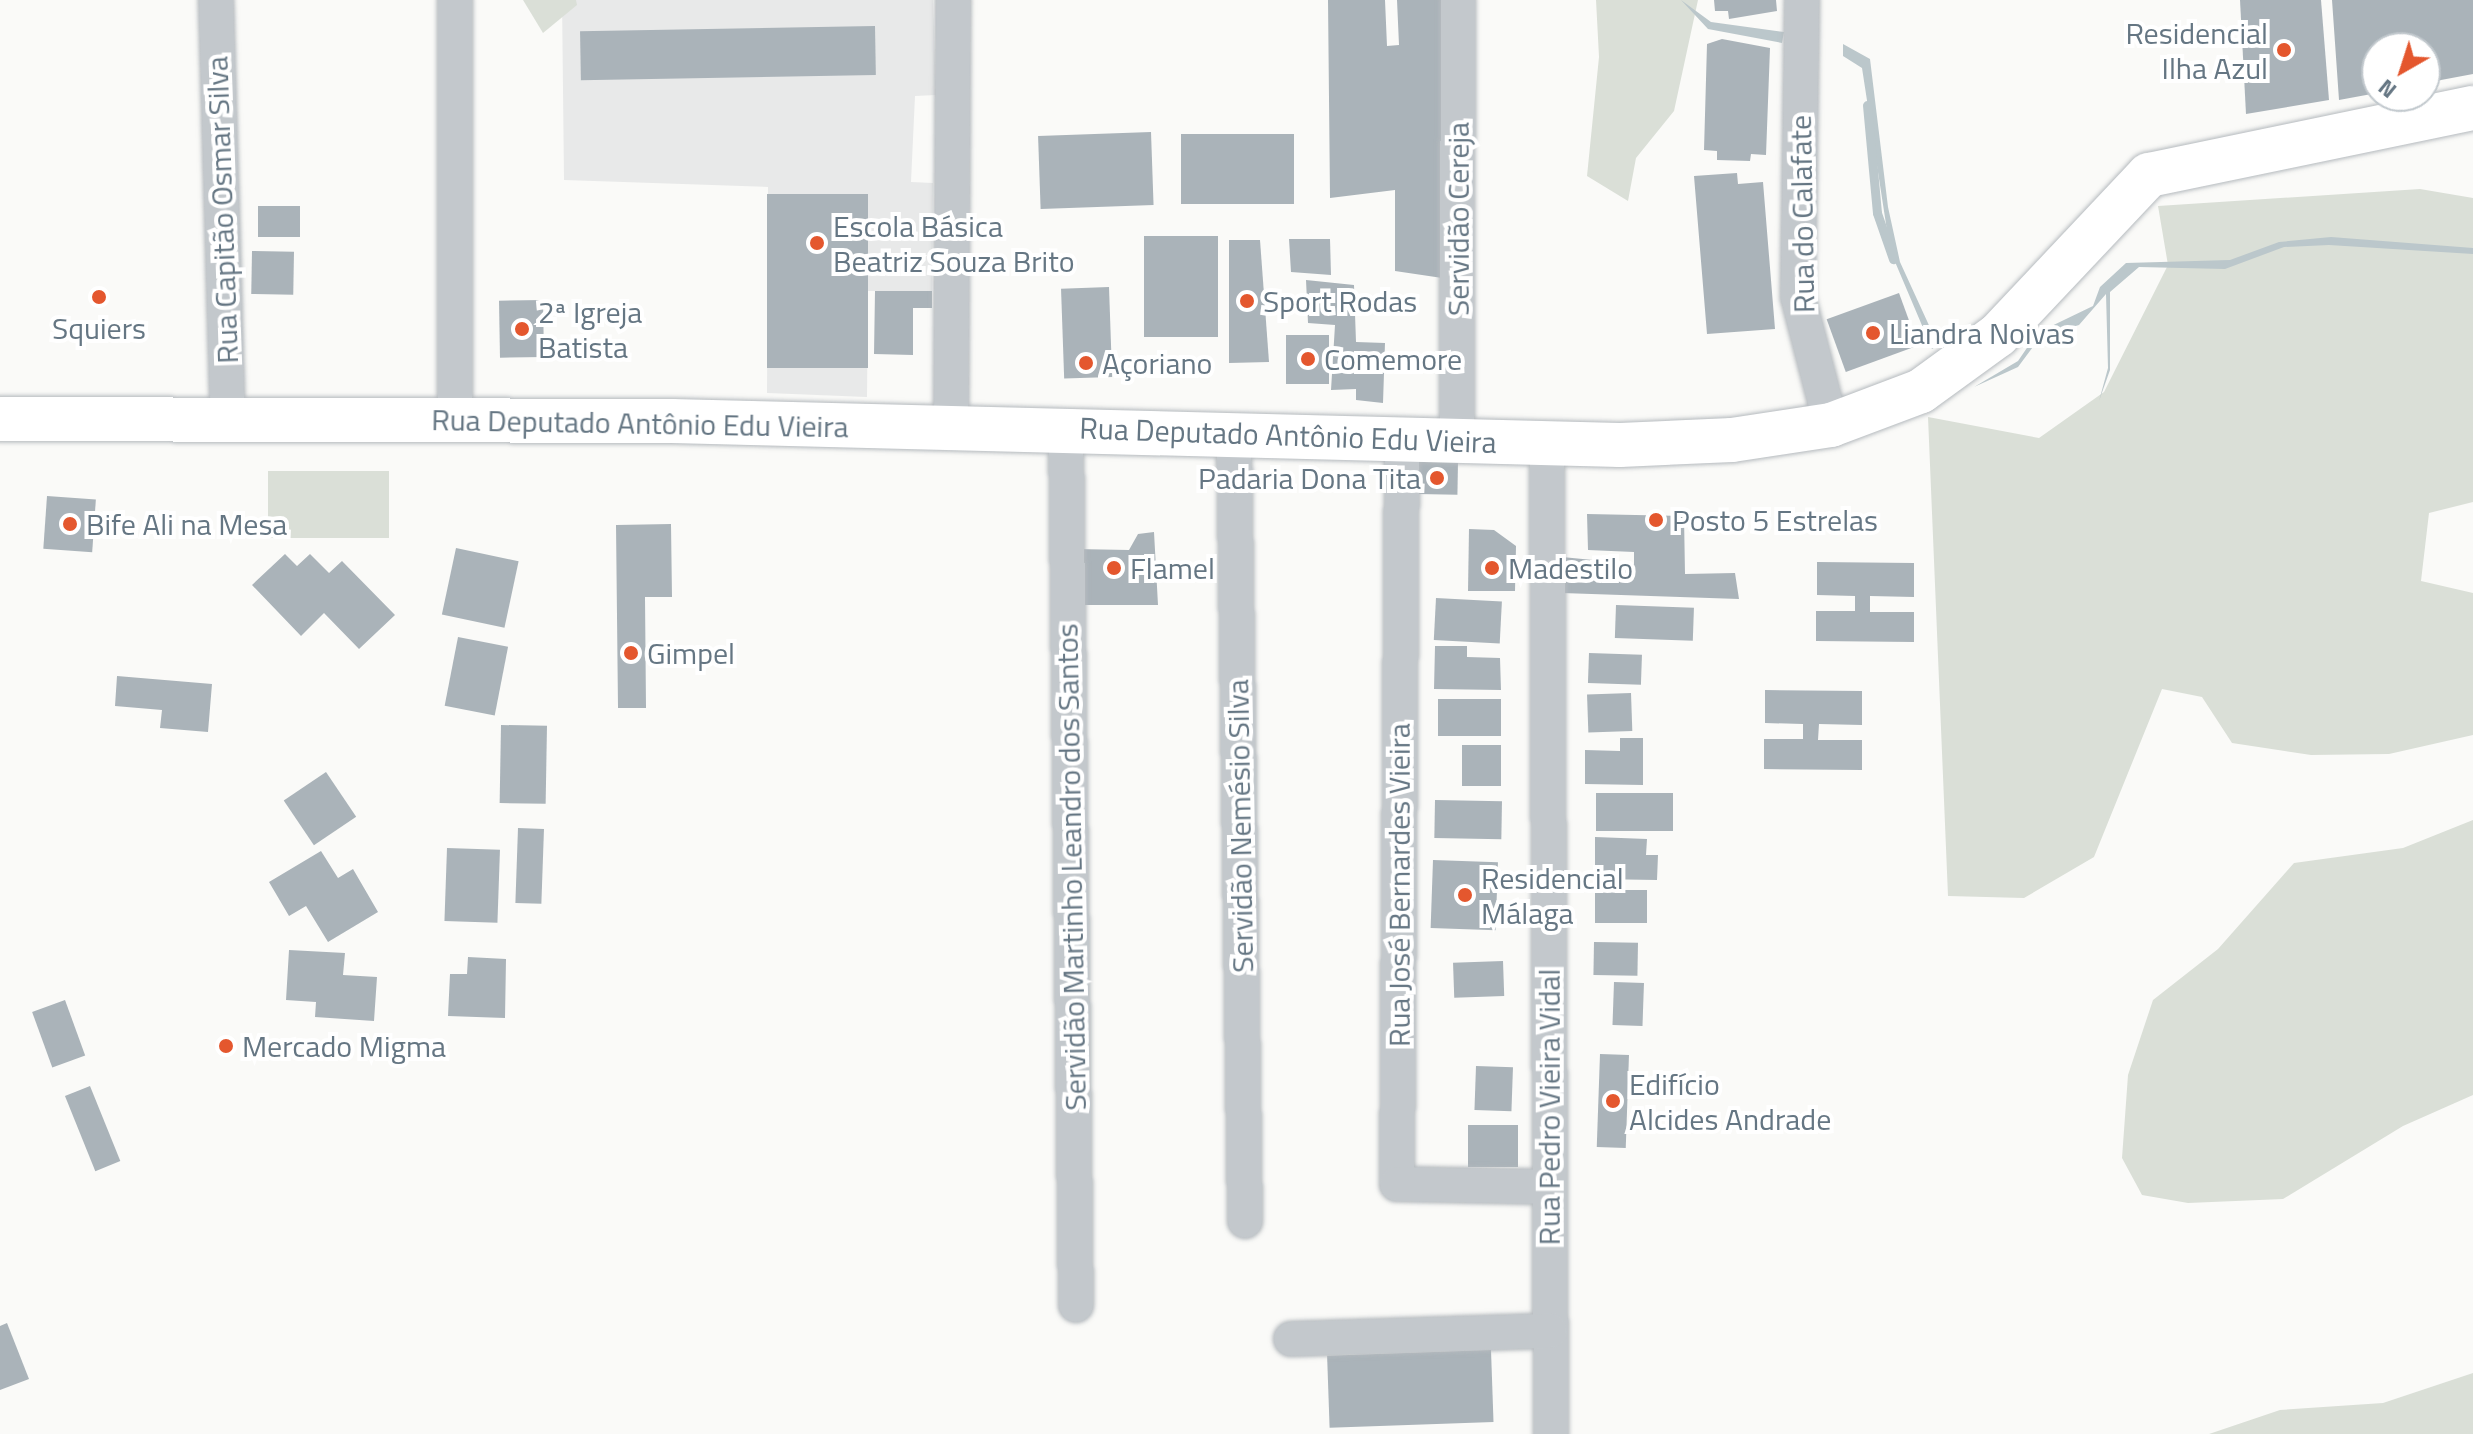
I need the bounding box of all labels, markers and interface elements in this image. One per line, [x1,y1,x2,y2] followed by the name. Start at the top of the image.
[2125,15,2268,86] place label: Residencial Ilha Azul
[2361,32,2441,112] north arrow
[2275,41,2293,59] marker: Residencial Ilha Azul
[199,56,245,364] street label: Rua Capitão Osmar Silva
[2371,71,2404,107] text: N
[1782,115,1822,313] street label: Rua do Calafate
[1440,122,1476,316] street label: Servidão Cereja
[833,208,1074,278] place label: Escola Básica Beatriz Souza Brito
[808,234,826,252] marker: Escola Básica Beatriz Souza Brito
[1263,283,1417,319] place label: Sport Rodas
[90,288,108,306] marker: Squiers
[1238,292,1256,310] marker: Sport Rodas
[538,294,642,364] place label: 2ª Igreja Batista
[52,310,146,346] place label: Squiers
[1889,315,2075,351] place label: Liandra Noivas
[513,320,531,338] marker: 2ª Igreja Batista
[1864,324,1882,342] marker: Liandra Noivas
[1324,341,1462,377] place label: Comemore
[1102,345,1212,381] place label: Açoriano
[1299,350,1317,368] marker: Comemore
[1077,354,1095,372] marker: Açoriano
[431,401,849,445] street label: Rua Deputado Antônio Edu Vieira
[1079,410,1497,460] street label: Rua Deputado Antônio Edu Vieira
[1198,460,1421,496] place label: Padaria Dona Tita
[1428,469,1446,487] marker: Padaria Dona Tita
[1672,502,1878,538] place label: Posto 5 Estrelas
[86,506,287,542] place label: Bife Ali na Mesa
[1647,511,1665,529] marker: Posto 5 Estrelas
[61,515,79,533] marker: Bife Ali na Mesa
[1130,550,1215,586] place label: Flamel
[1508,550,1633,586] place label: Madestilo
[1105,559,1123,577] marker: Flamel
[1483,559,1501,577] marker: Madestilo
[1049,623,1093,1111] street label: Servidão Martinho Leandro dos Santos
[647,635,735,671] place label: Gimpel
[622,644,640,662] marker: Gimpel
[1219,679,1261,973] street label: Servidão Nemésio Silva
[1381,723,1417,1047] street label: Rua José Bernardes Vieira
[1481,860,1624,930] place label: Residencial Málaga
[1456,886,1474,904] marker: Residencial Málaga
[1531,969,1567,1245] street label: Rua Pedro Vieira Vidal
[242,1028,446,1064] place label: Mercado Migma
[217,1037,235,1055] marker: Mercado Migma
[1629,1066,1831,1136] place label: Edifício Alcides Andrade
[1604,1092,1622,1110] marker: Edifício Alcides Andrade

